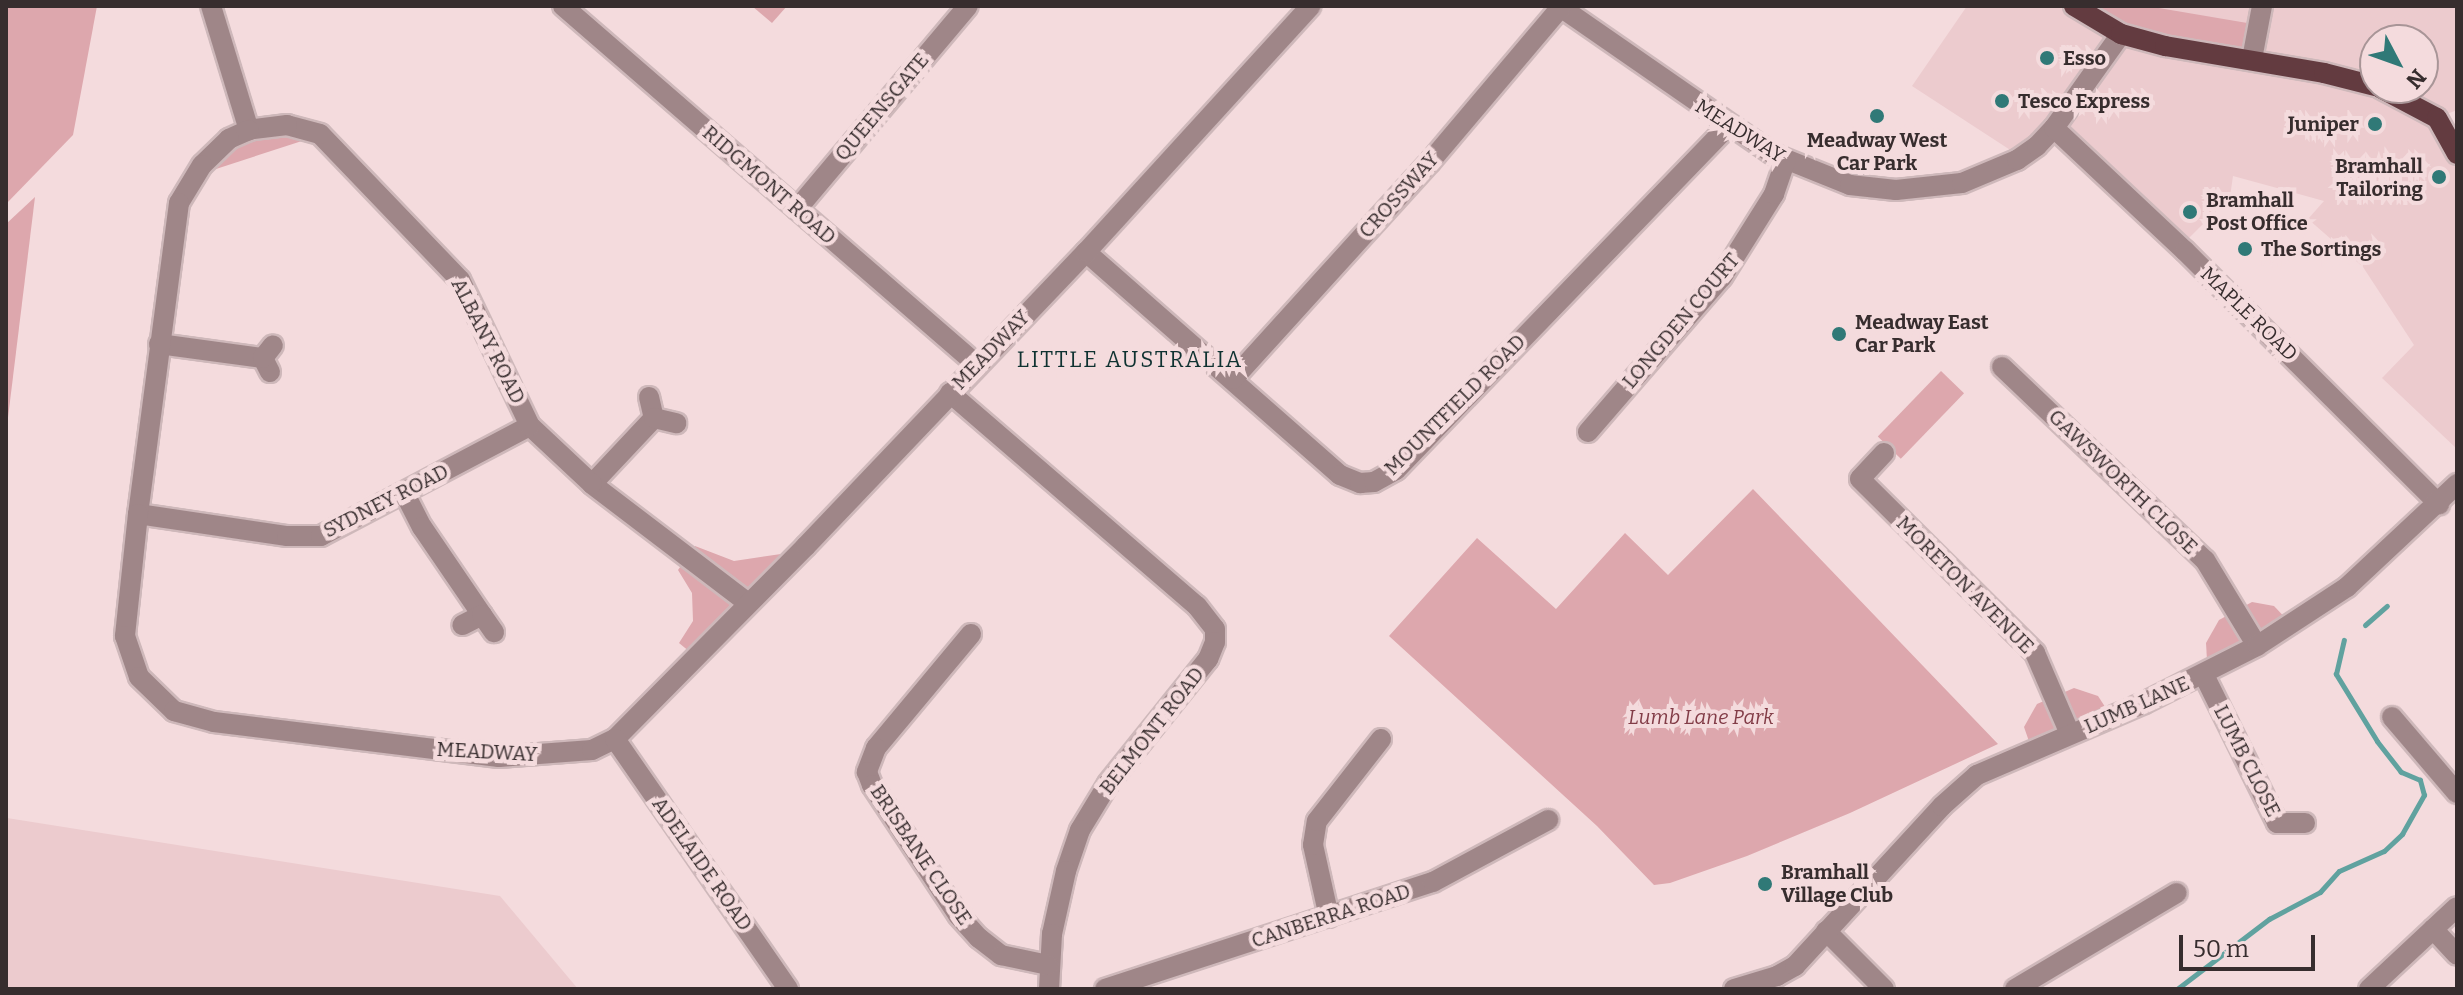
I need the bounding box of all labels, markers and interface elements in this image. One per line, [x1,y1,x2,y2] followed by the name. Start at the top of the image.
[2359,24,2439,104] north arrow
[2063,46,2106,70] place label: Esso
[830,48,934,166] street label: QUEENSGATE
[2038,49,2056,67] marker: Esso
[2400,63,2432,94] text: N
[2018,89,2150,113] place label: Tesco Express
[1993,92,2011,110] marker: Tesco Express
[1691,94,1789,168] street label: MEADWAY
[1868,107,1886,125] marker: Meadway West Car Park
[2288,112,2359,136] place label: Juniper
[2366,115,2384,133] marker: Juniper
[698,121,840,249] street label: RIDGMONT ROAD
[1807,128,1947,175] place label: Meadway West Car Park
[1354,147,1444,243] street label: CROSSWAY
[2335,154,2423,201] place label: Bramhall Tailoring
[2430,168,2448,186] marker: Bramhall Tailoring
[2206,188,2308,235] place label: Bramhall Post Office
[2181,203,2199,221] marker: Bramhall Post Office
[2261,237,2381,261] place label: The Sortings
[2236,240,2254,258] marker: The Sortings
[1618,249,1744,393] street label: LONGDEN COURT
[2196,262,2302,366] street label: MAPLE ROAD
[446,274,530,408] street label: ALBANY ROAD
[947,305,1035,395] street label: MEADWAY
[1855,310,1989,357] place label: Meadway East Car Park
[1830,325,1848,343] marker: Meadway East Car Park
[1380,330,1530,480] street label: MOUNTFIELD ROAD
[1017,347,1243,373] district label: LITTLE AUSTRALIA
[2044,405,2202,559] street label: GAWSWORTH CLOSE
[319,459,453,543] street label: SYDNEY ROAD
[1891,511,2039,659] street label: MORETON AVENUE
[1095,663,1209,799] street label: BELMONT ROAD
[2081,671,2193,739] street label: LUMB LANE
[2209,701,2285,821] street label: LUMB CLOSE
[1628,705,1774,729] park label: Lumb Lane Park
[436,737,538,767] street label: MEADWAY
[865,780,977,930] street label: BRISBANE CLOSE
[647,793,757,935] street label: ADELAIDE ROAD
[1781,860,1893,907] place label: Bramhall Village Club
[1756,875,1774,893] marker: Bramhall Village Club
[1248,879,1414,953] street label: CANBERRA ROAD
[2183,919,2319,969] scale bar
[2193,935,2249,963] text: 50 m

